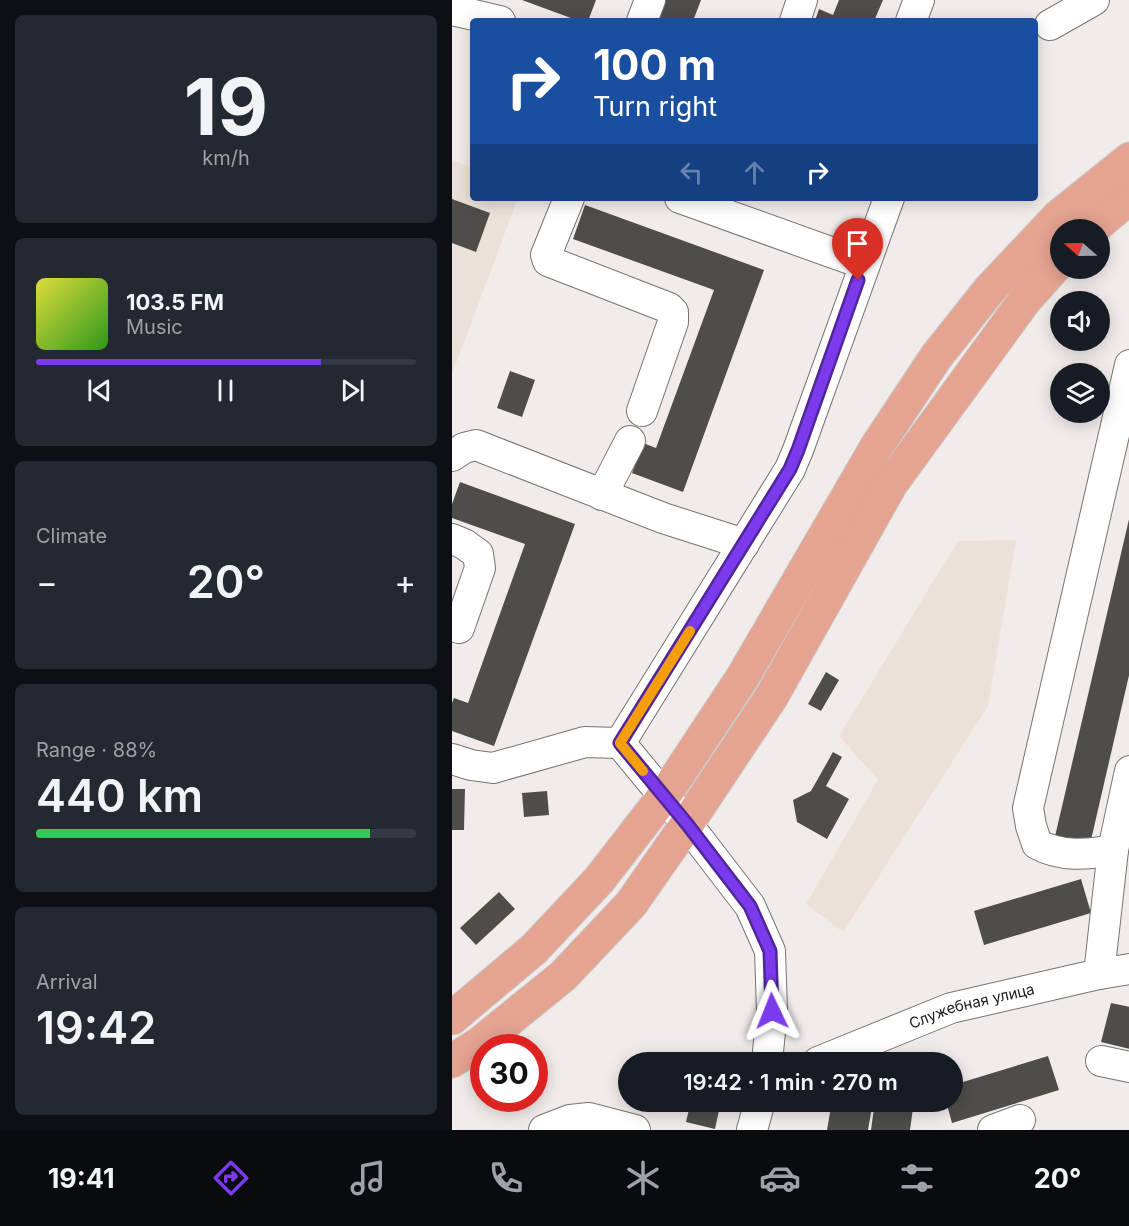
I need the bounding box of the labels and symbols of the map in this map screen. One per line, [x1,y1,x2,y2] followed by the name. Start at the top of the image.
[832,218,883,280] pin
[1050,219,1110,279] north arrow
[740,979,804,1043] position arrow
[906,979,1036,1033] street label: Служебная улица
[470,1034,548,1112] speed limit sign: 30

